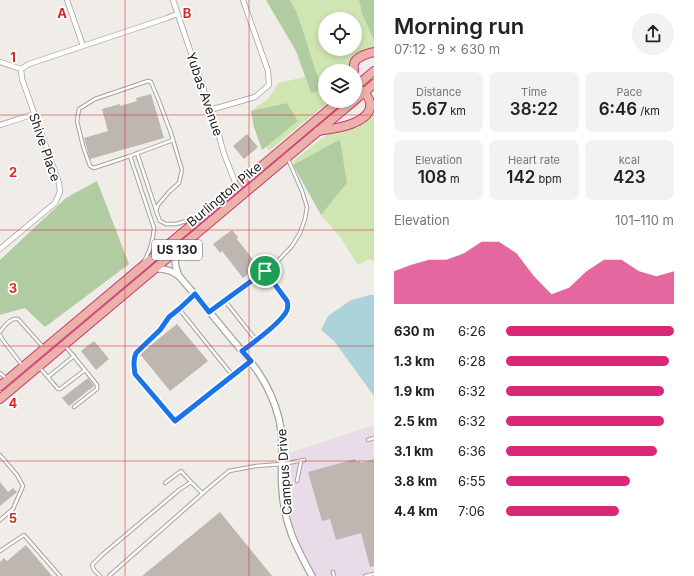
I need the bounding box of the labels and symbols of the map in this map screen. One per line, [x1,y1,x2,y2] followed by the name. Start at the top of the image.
[57,5,67,21] text: A
[183,5,192,21] text: B
[10,49,16,65] text: 1
[183,50,227,138] street label: Yubas Avenue
[26,111,64,183] street label: Shive Place
[183,158,265,230] street label: Burlington Pike
[9,164,17,180] text: 2
[152,240,202,260] road number: US 130
[248,254,282,288] pin
[9,280,17,296] text: 3
[9,395,18,411] text: 4
[273,428,295,516] street label: Campus Drive
[9,510,17,526] text: 5

